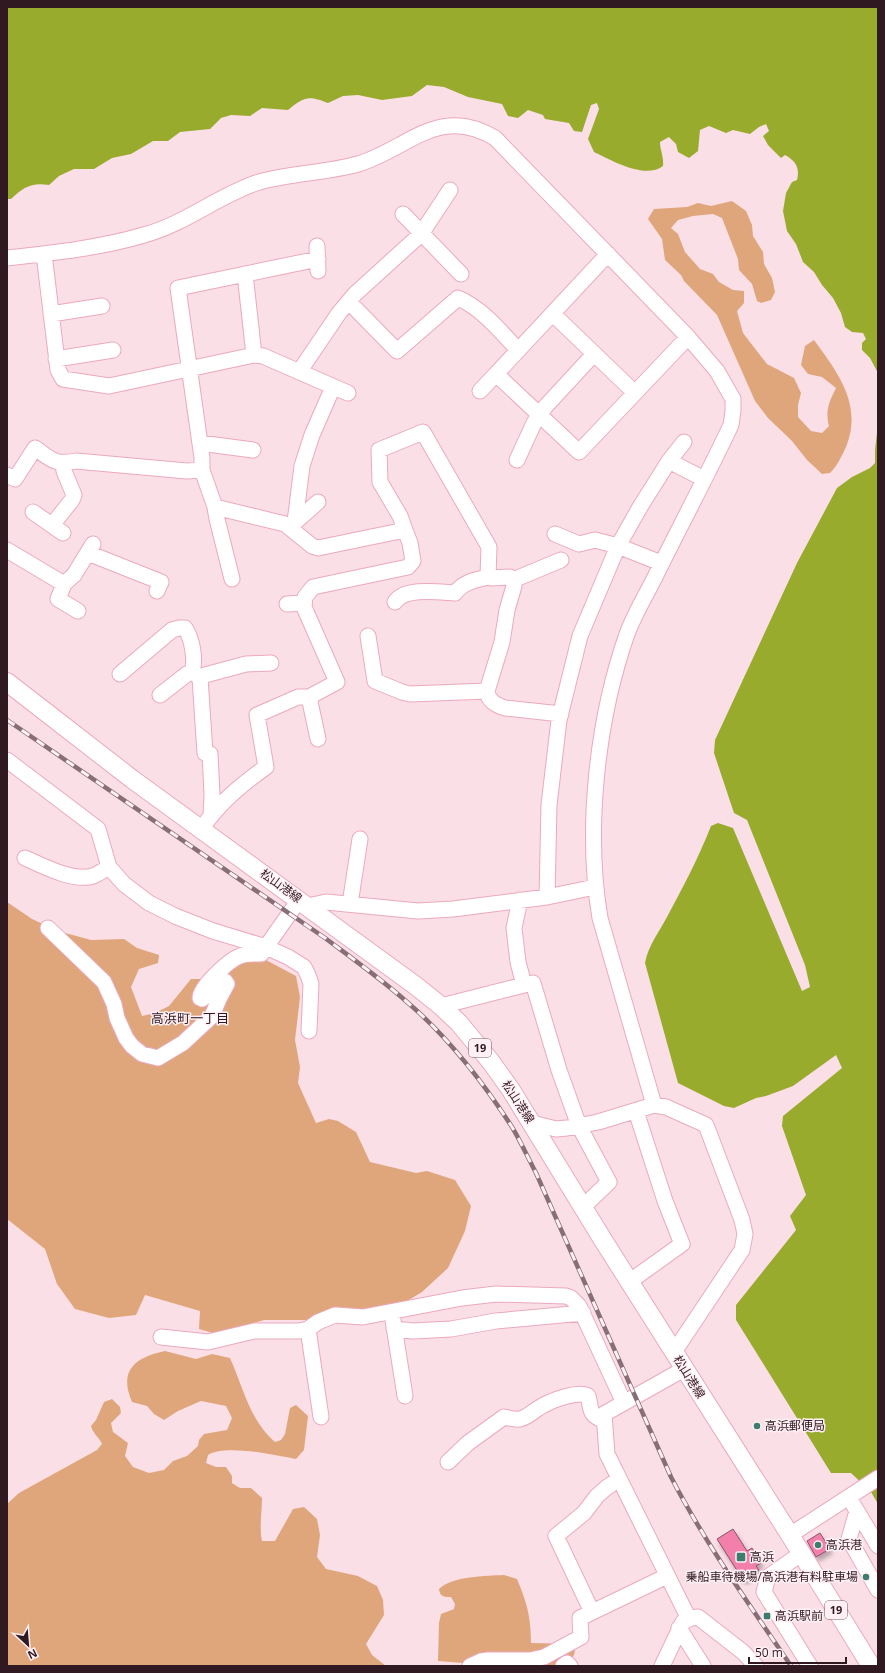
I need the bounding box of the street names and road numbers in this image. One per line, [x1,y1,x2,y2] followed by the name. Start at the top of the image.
[257,865,306,907] street label: 松山港線
[469,1039,491,1057] road number: 19
[498,1077,539,1126] street label: 松山港線
[669,1352,709,1402] street label: 松山港線
[825,1601,847,1619] road number: 19

